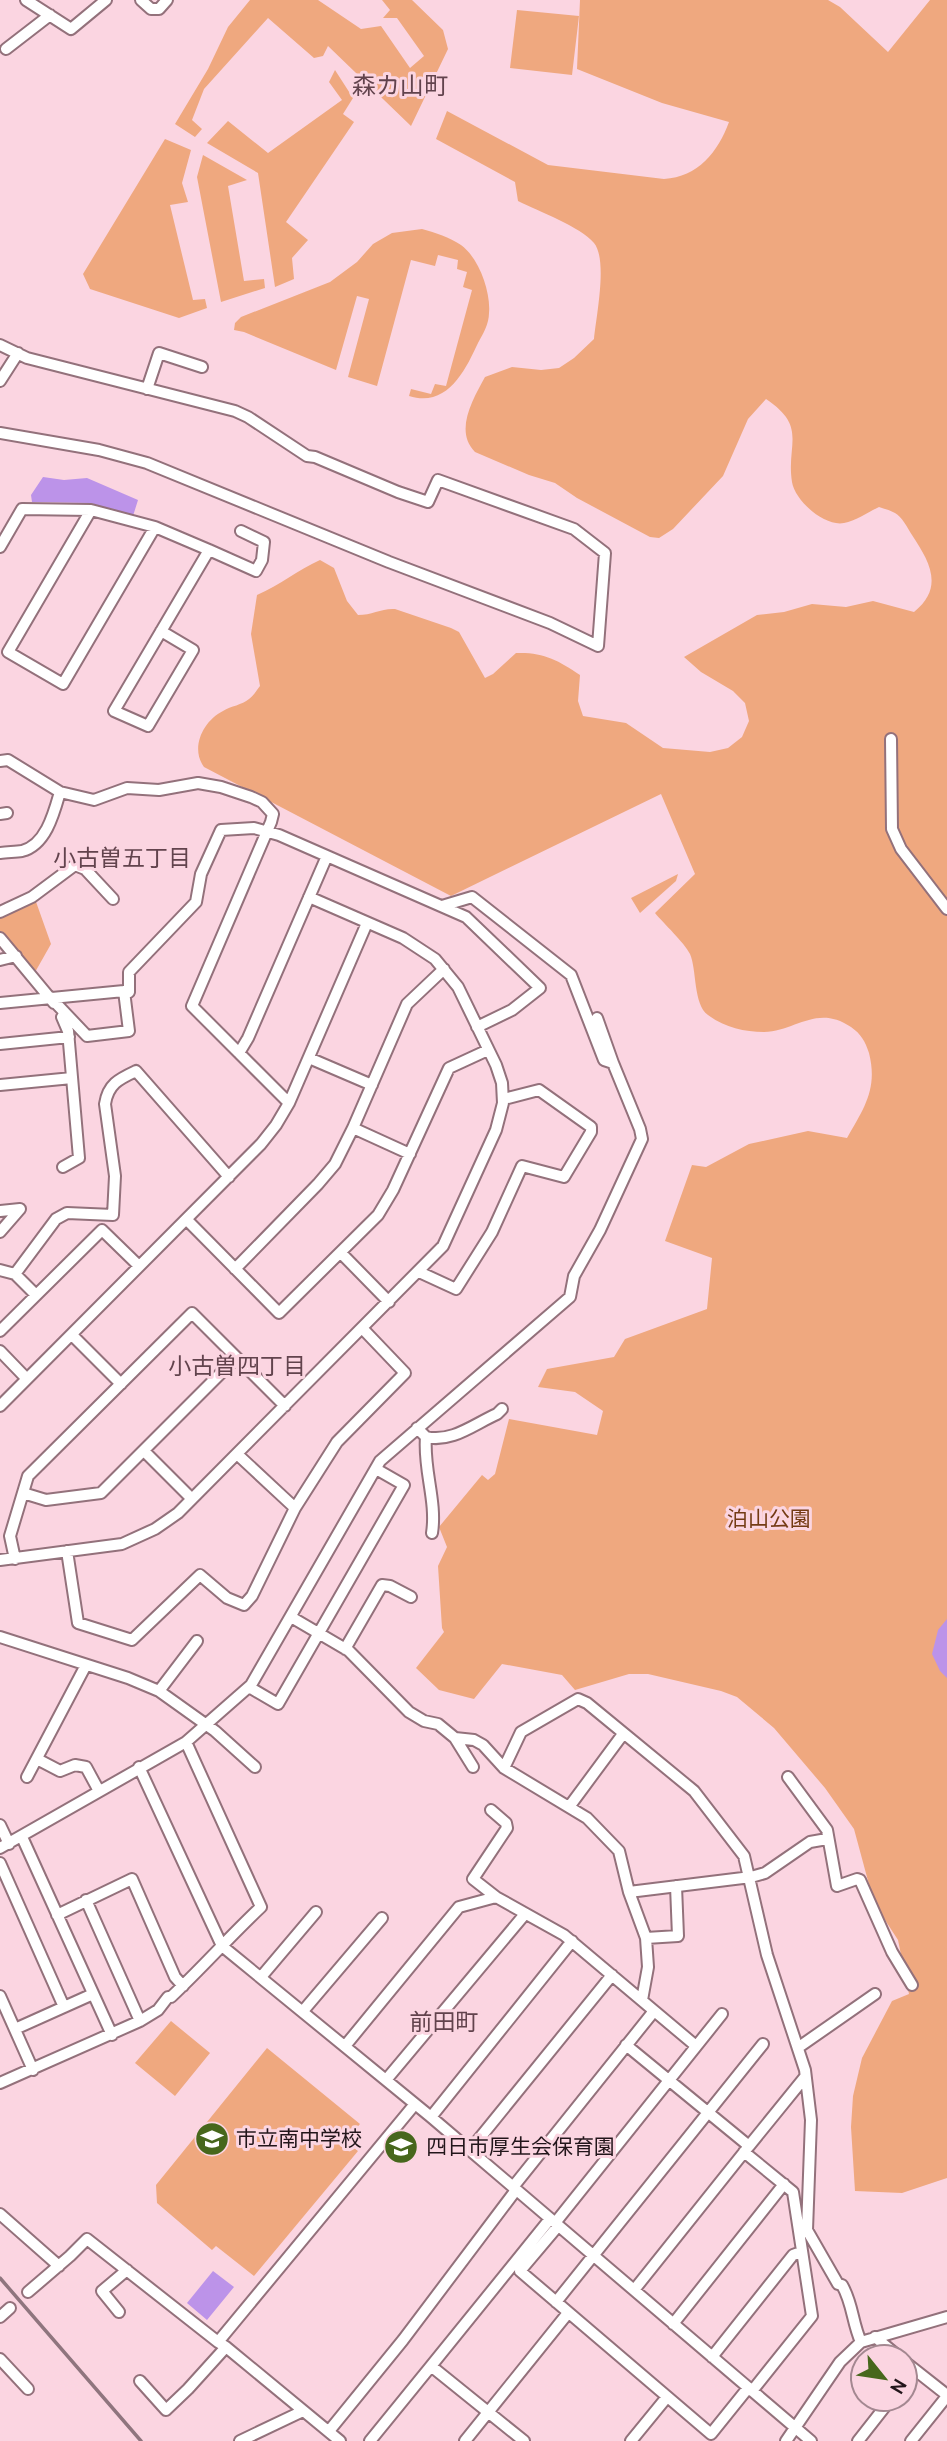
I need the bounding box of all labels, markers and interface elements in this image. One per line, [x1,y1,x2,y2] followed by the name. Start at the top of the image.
[352,71,448,100] district label: 森カ山町
[53,844,191,872] district label: 小古曽五丁目
[168,1352,306,1380] district label: 小古曽四丁目
[727,1506,811,1531] park label: 泊山公園
[410,2008,479,2036] district label: 前田町
[193,2120,231,2158] school or university icon: 市立南中学校
[236,2126,362,2151] place label: 市立南中学校
[382,2128,420,2166] school or university icon: 四日市厚生会保育園
[426,2134,615,2159] place label: 四日市厚生会保育園
[849,2343,919,2413] north arrow
[885,2375,912,2398] text: N

